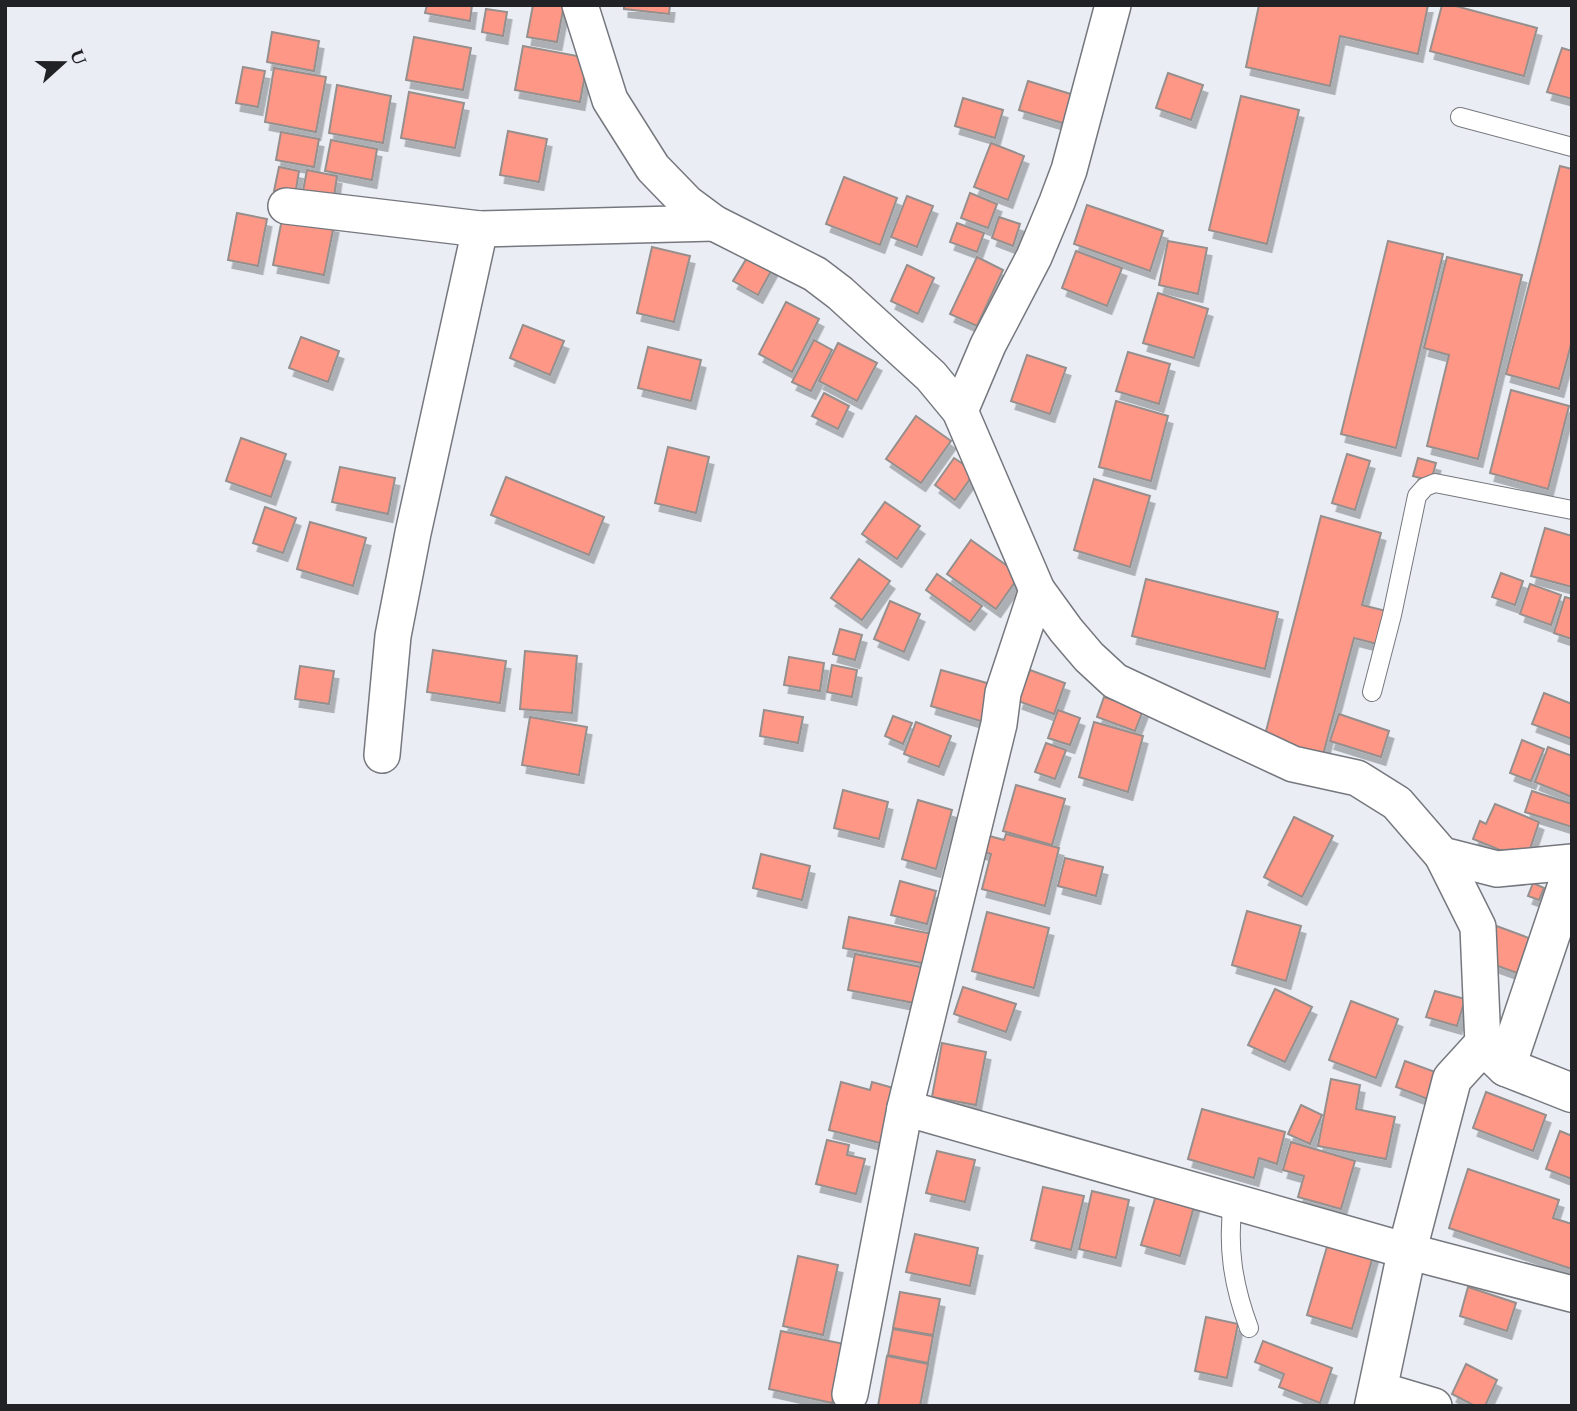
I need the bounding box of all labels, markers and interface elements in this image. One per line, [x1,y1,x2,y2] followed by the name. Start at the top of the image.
[28,28,98,98] north arrow
[61,45,94,70] text: U

